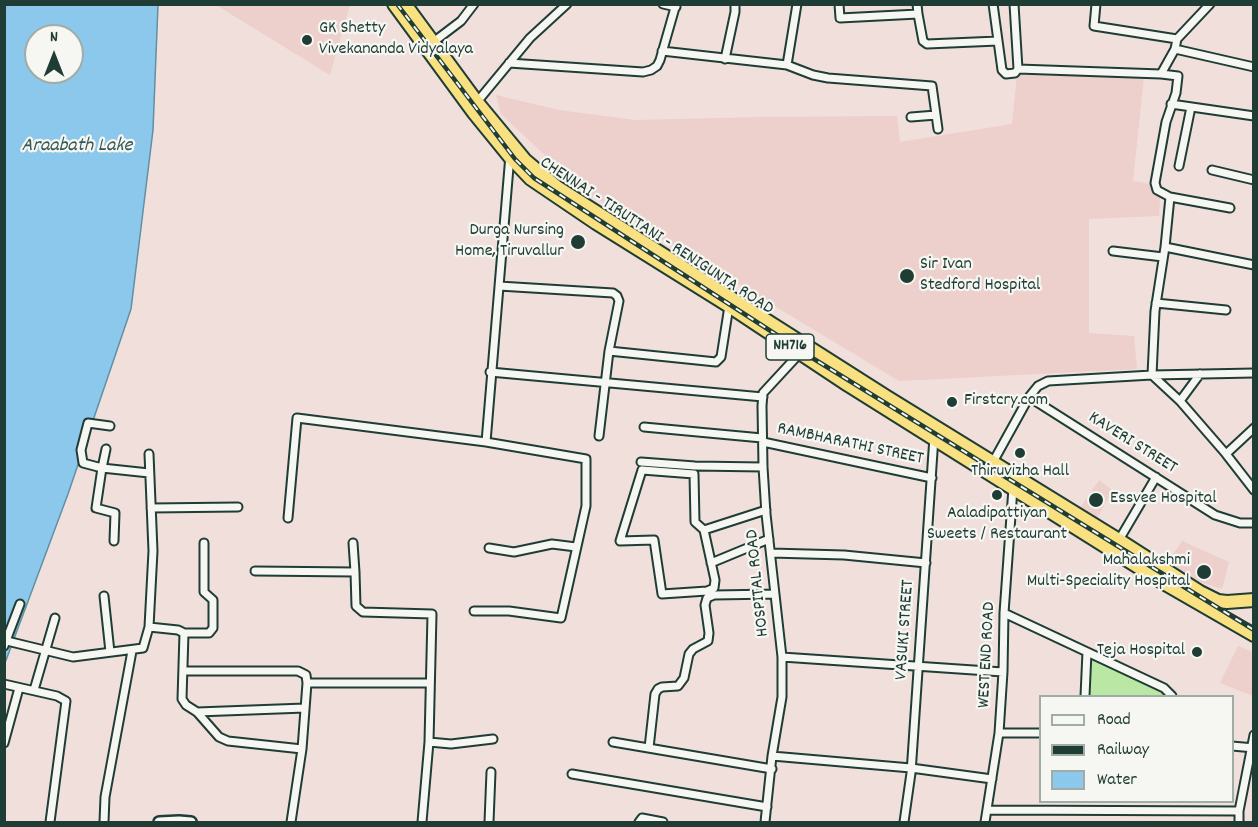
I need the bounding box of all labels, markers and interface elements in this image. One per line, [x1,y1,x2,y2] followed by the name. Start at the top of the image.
[319,19,473,62] place label: GK Shetty Vivekananda Vidyalaya
[24,24,84,84] north arrow
[50,26,58,49] text: N
[300,33,314,47] marker: GK Shetty Vivekananda Vidyalaya
[22,135,132,159] water label: Araabath Lake
[535,153,777,321] street label: CHENNAI - TIRUTTANI - RENIGUNTA ROAD
[455,221,564,264] place label: Durga Nursing Home, Tiruvallur
[569,233,587,251] marker: Durga Nursing Home, Tiruvallur
[920,255,1040,298] place label: Sir Ivan Stedford Hospital
[898,267,916,285] marker: Sir Ivan Stedford Hospital
[766,334,814,360] road number: NH716
[964,391,1048,413] place label: Firstcry.com
[945,395,959,409] marker: Firstcry.com
[1083,408,1181,480] street label: KAVERI STREET
[775,419,925,471] street label: RAMBHARATHI STREET
[1013,446,1027,460] marker: Thiruvizha Hall
[971,462,1069,484] place label: Thiruvizha Hall
[990,488,1004,502] marker: Aaladipattiyan Sweets / Restaurant
[1110,489,1217,511] place label: Essvee Hospital
[1087,491,1105,509] marker: Essvee Hospital
[927,504,1067,546] place label: Aaladipattiyan Sweets / Restaurant
[743,528,775,638] street label: HOSPITAL ROAD
[1027,551,1190,594] place label: Mahalakshmi Multi-Speciality Hospital
[1195,563,1213,581] marker: Mahalakshmi Multi-Speciality Hospital
[892,579,920,681] street label: VASUKI STREET
[974,601,1002,709] street label: WEST END ROAD
[1097,641,1185,663] place label: Teja Hospital
[1190,645,1204,659] marker: Teja Hospital
[1039,695,1234,803] legend
[1097,708,1131,733] text: Road
[1097,738,1149,763] text: Railway
[1097,768,1137,793] text: Water

